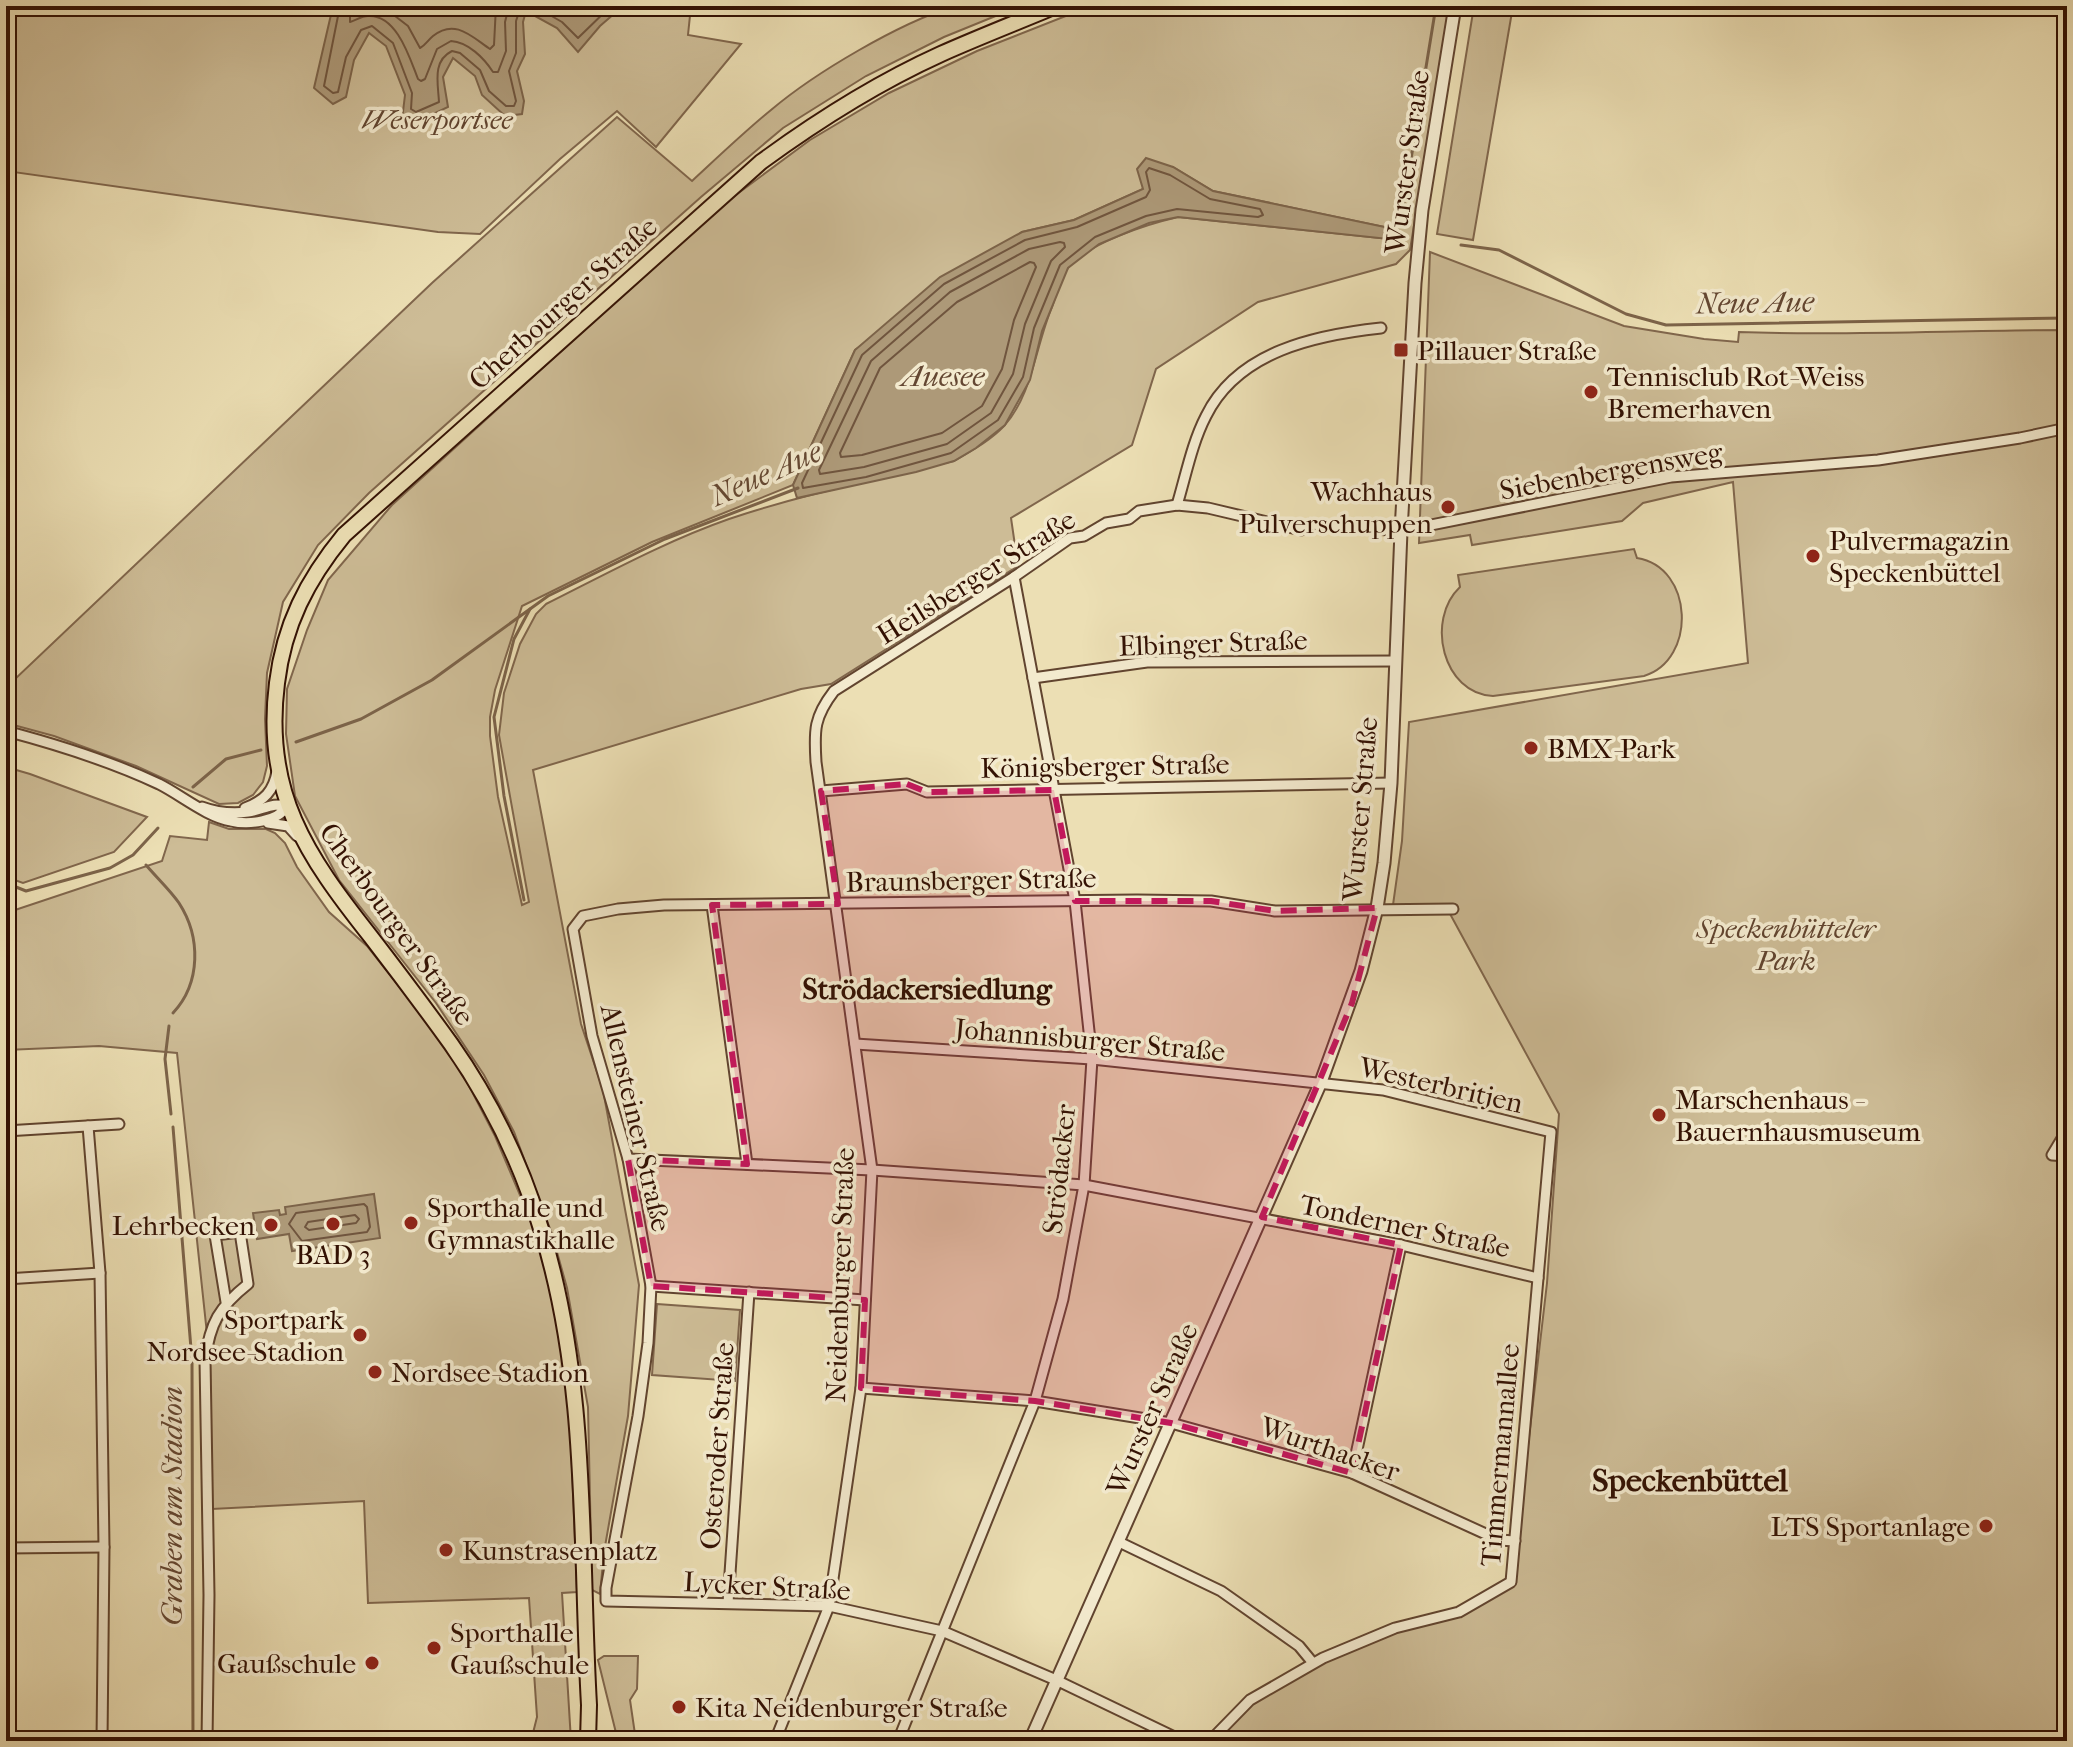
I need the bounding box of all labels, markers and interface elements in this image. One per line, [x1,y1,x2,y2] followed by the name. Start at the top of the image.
[1378,68,1436,257] street label: Wurster Straße
[361,103,513,136] park label: Weserportsee
[462,210,664,396] street label: Cherbourger Straße
[1695,284,1815,322] water label: Neue Aue
[1417,334,1597,367] place label: Pillauer Straße
[1392,341,1410,359] marker: Pillauer Straße
[898,359,985,394] water label: Auesee
[1607,360,1864,425] place label: Tennisclub Rot-Weiss Bremerhaven
[1582,383,1600,401] marker: Tennisclub Rot-Weiss Bremerhaven
[704,434,828,514] water label: Neue Aue
[1497,435,1726,507] street label: Siebenbergensweg
[1238,475,1432,540] place label: Wachhaus Pulverschuppen
[1439,498,1457,516] marker: Wachhaus Pulverschuppen
[871,503,1081,651] street label: Heilsberger Straße
[1829,524,2009,589] place label: Pulvermagazin Speckenbüttel
[1804,547,1822,565] marker: Pulvermagazin Speckenbüttel
[1118,623,1308,663] street label: Elbinger Straße
[1335,715,1385,904] street label: Wurster Straße
[1547,732,1676,765] place label: BMX-Park
[1522,739,1540,757] marker: BMX-Park
[980,747,1230,785] street label: Königsberger Straße
[313,817,481,1032] street label: Cherbourger Straße
[845,861,1097,899] street label: Braunsberger Straße
[1695,912,1878,977] park label: Speckenbütteler Park
[802,972,1053,1007] district label: Strödackersiedlung
[594,1000,678,1235] street label: Allensteiner Straße
[952,1012,1227,1068] street label: Johannisburger Straße
[1355,1050,1526,1120] street label: Westerbritjen
[1675,1083,1921,1148] place label: Marschenhaus - Bauernhausmuseum
[1036,1102,1082,1236] street label: Strödacker
[1650,1106,1668,1124] marker: Marschenhaus - Bauernhausmuseum
[819,1147,861,1403] street label: Neidenburger Straße
[1297,1188,1513,1264] street label: Tonderner Straße
[427,1191,615,1256] place label: Sporthalle und Gymnastikhalle
[112,1209,255,1242] place label: Lehrbecken
[402,1214,420,1232] marker: Sporthalle und Gymnastikhalle
[324,1215,342,1233] marker: BAD 3
[262,1216,280,1234] marker: Lehrbecken
[295,1238,371,1271] place label: BAD 3
[146,1303,345,1368] place label: Sportpark Nordsee-Stadion
[1099,1318,1205,1501] street label: Wurster Straße
[351,1326,369,1344] marker: Sportpark Nordsee-Stadion
[693,1341,741,1551] street label: Osteroder Straße
[1474,1342,1526,1568] street label: Timmermannallee
[391,1356,589,1389] place label: Nordsee-Stadion
[366,1363,384,1381] marker: Nordsee-Stadion
[155,1386,190,1626] water label: Graben am Stadion
[1255,1409,1404,1488] street label: Wurthacker
[1592,1462,1788,1499] district label: Speckenbüttel
[1771,1510,1970,1543] place label: LTS Sportanlage
[1977,1517,1995,1535] marker: LTS Sportanlage
[462,1534,658,1567] place label: Kunstrasenplatz
[437,1541,455,1559] marker: Kunstrasenplatz
[683,1565,852,1607] street label: Lycker Straße
[450,1616,589,1681] place label: Sporthalle Gaußschule
[425,1639,443,1657] marker: Sporthalle Gaußschule
[217,1647,356,1680] place label: Gaußschule
[363,1654,381,1672] marker: Gaußschule
[695,1691,1008,1724] place label: Kita Neidenburger Straße
[670,1698,688,1716] marker: Kita Neidenburger Straße

